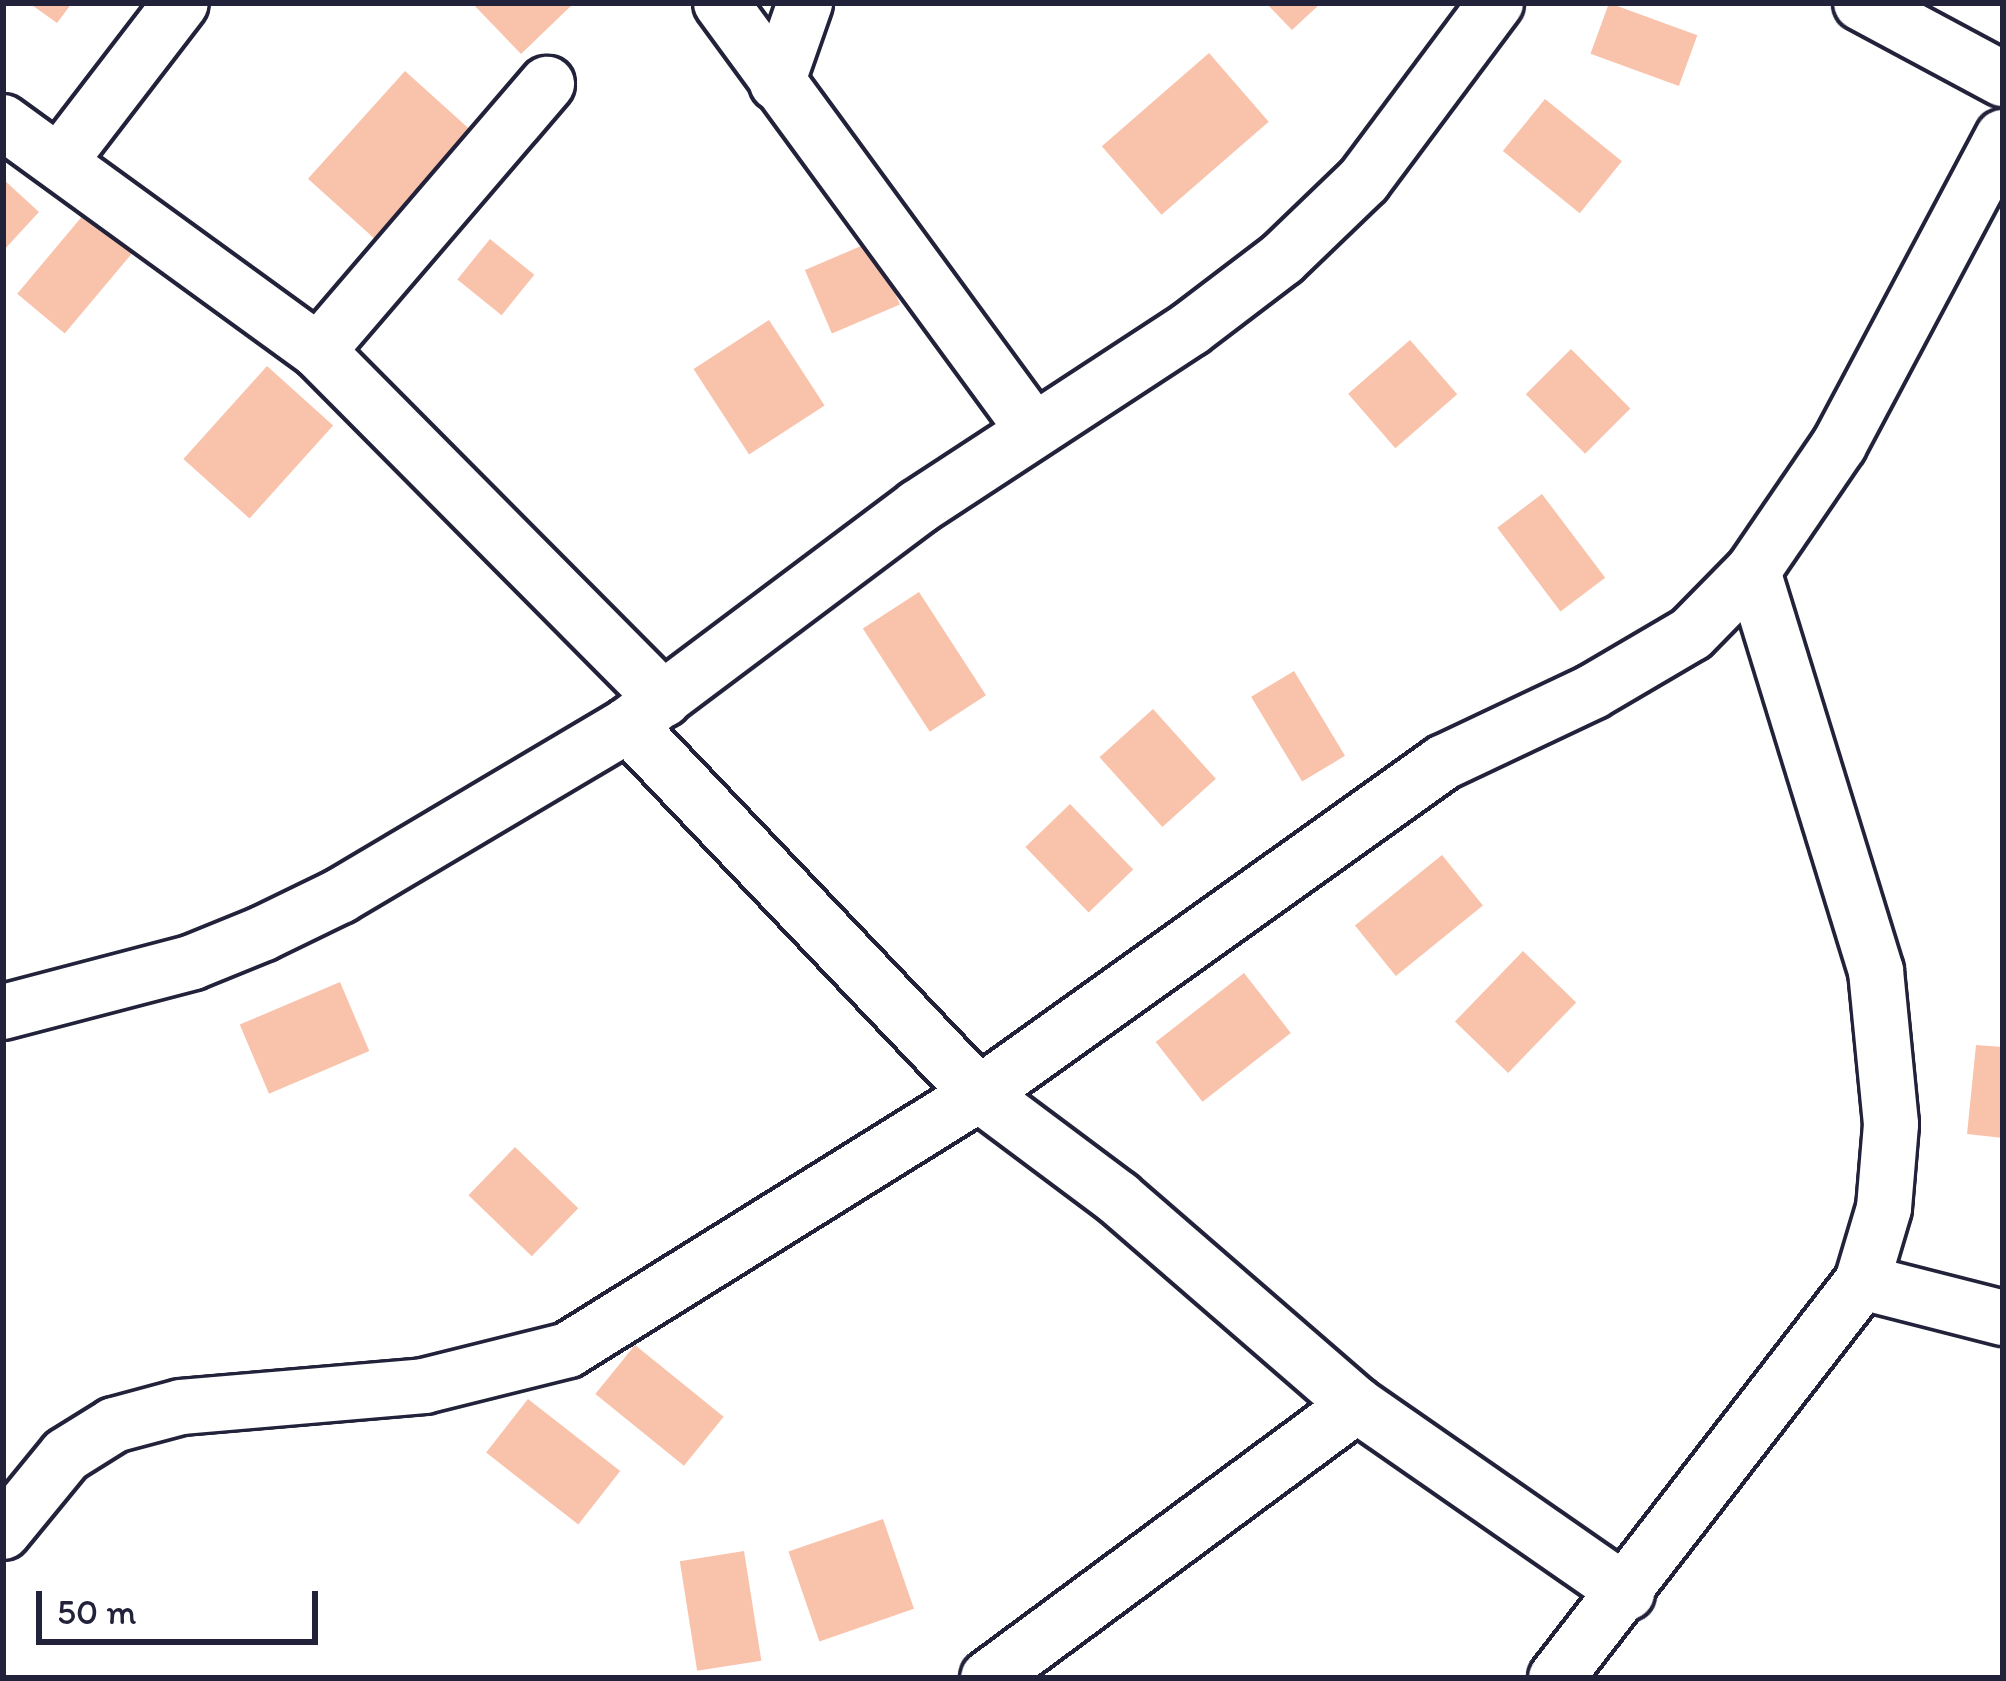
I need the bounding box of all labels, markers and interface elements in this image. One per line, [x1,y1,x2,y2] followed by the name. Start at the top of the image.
[42,1567,324,1641] scale bar
[57,1590,136,1633] text: 50 m

